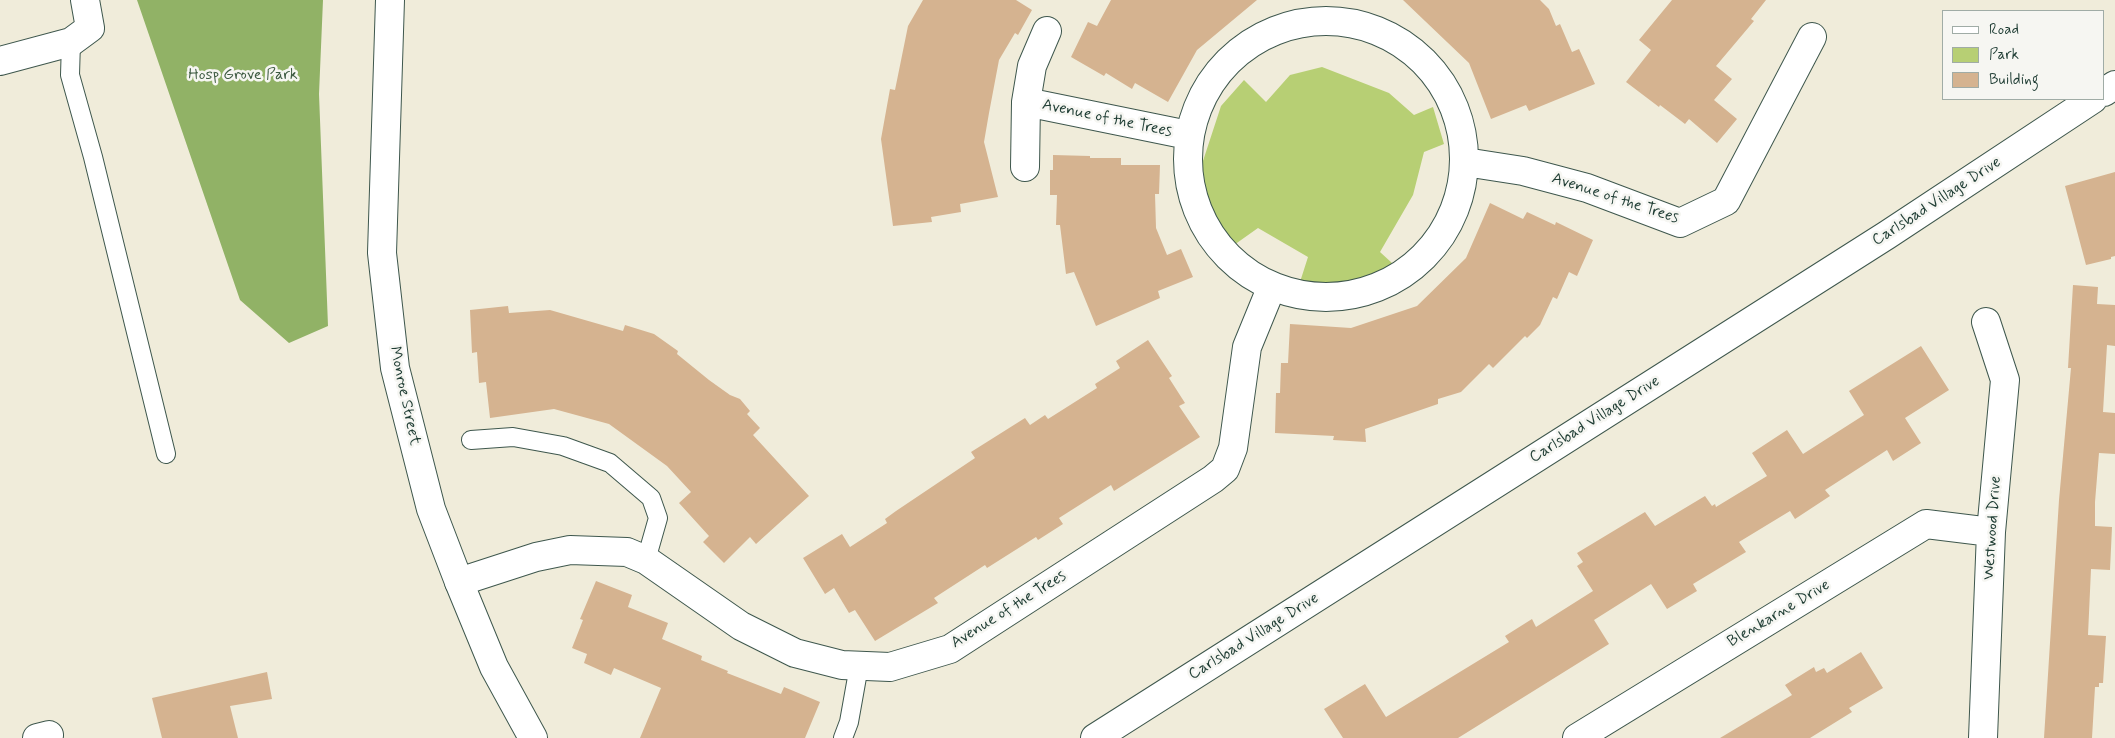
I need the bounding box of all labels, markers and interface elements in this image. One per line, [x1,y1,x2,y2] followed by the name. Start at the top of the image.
[1942,10,2105,100] legend
[1989,20,2019,40] text: Road
[1989,45,2019,65] text: Park
[188,66,298,86] park label: Hosp Grove Park
[1989,70,2039,90] text: Building
[1040,96,1174,142] street label: Avenue of the Trees
[1869,153,2005,251] street label: Carlsbad Village Drive
[1549,169,1681,229] street label: Avenue of the Trees
[384,345,424,447] street label: Monroe Street
[1526,372,1664,468] street label: Carlsbad Village Drive
[1980,475,2006,581] street label: Westwood Drive
[948,567,1070,653] street label: Avenue of the Trees
[1724,576,1834,652] street label: Blenkarne Drive
[1185,589,1323,685] street label: Carlsbad Village Drive

